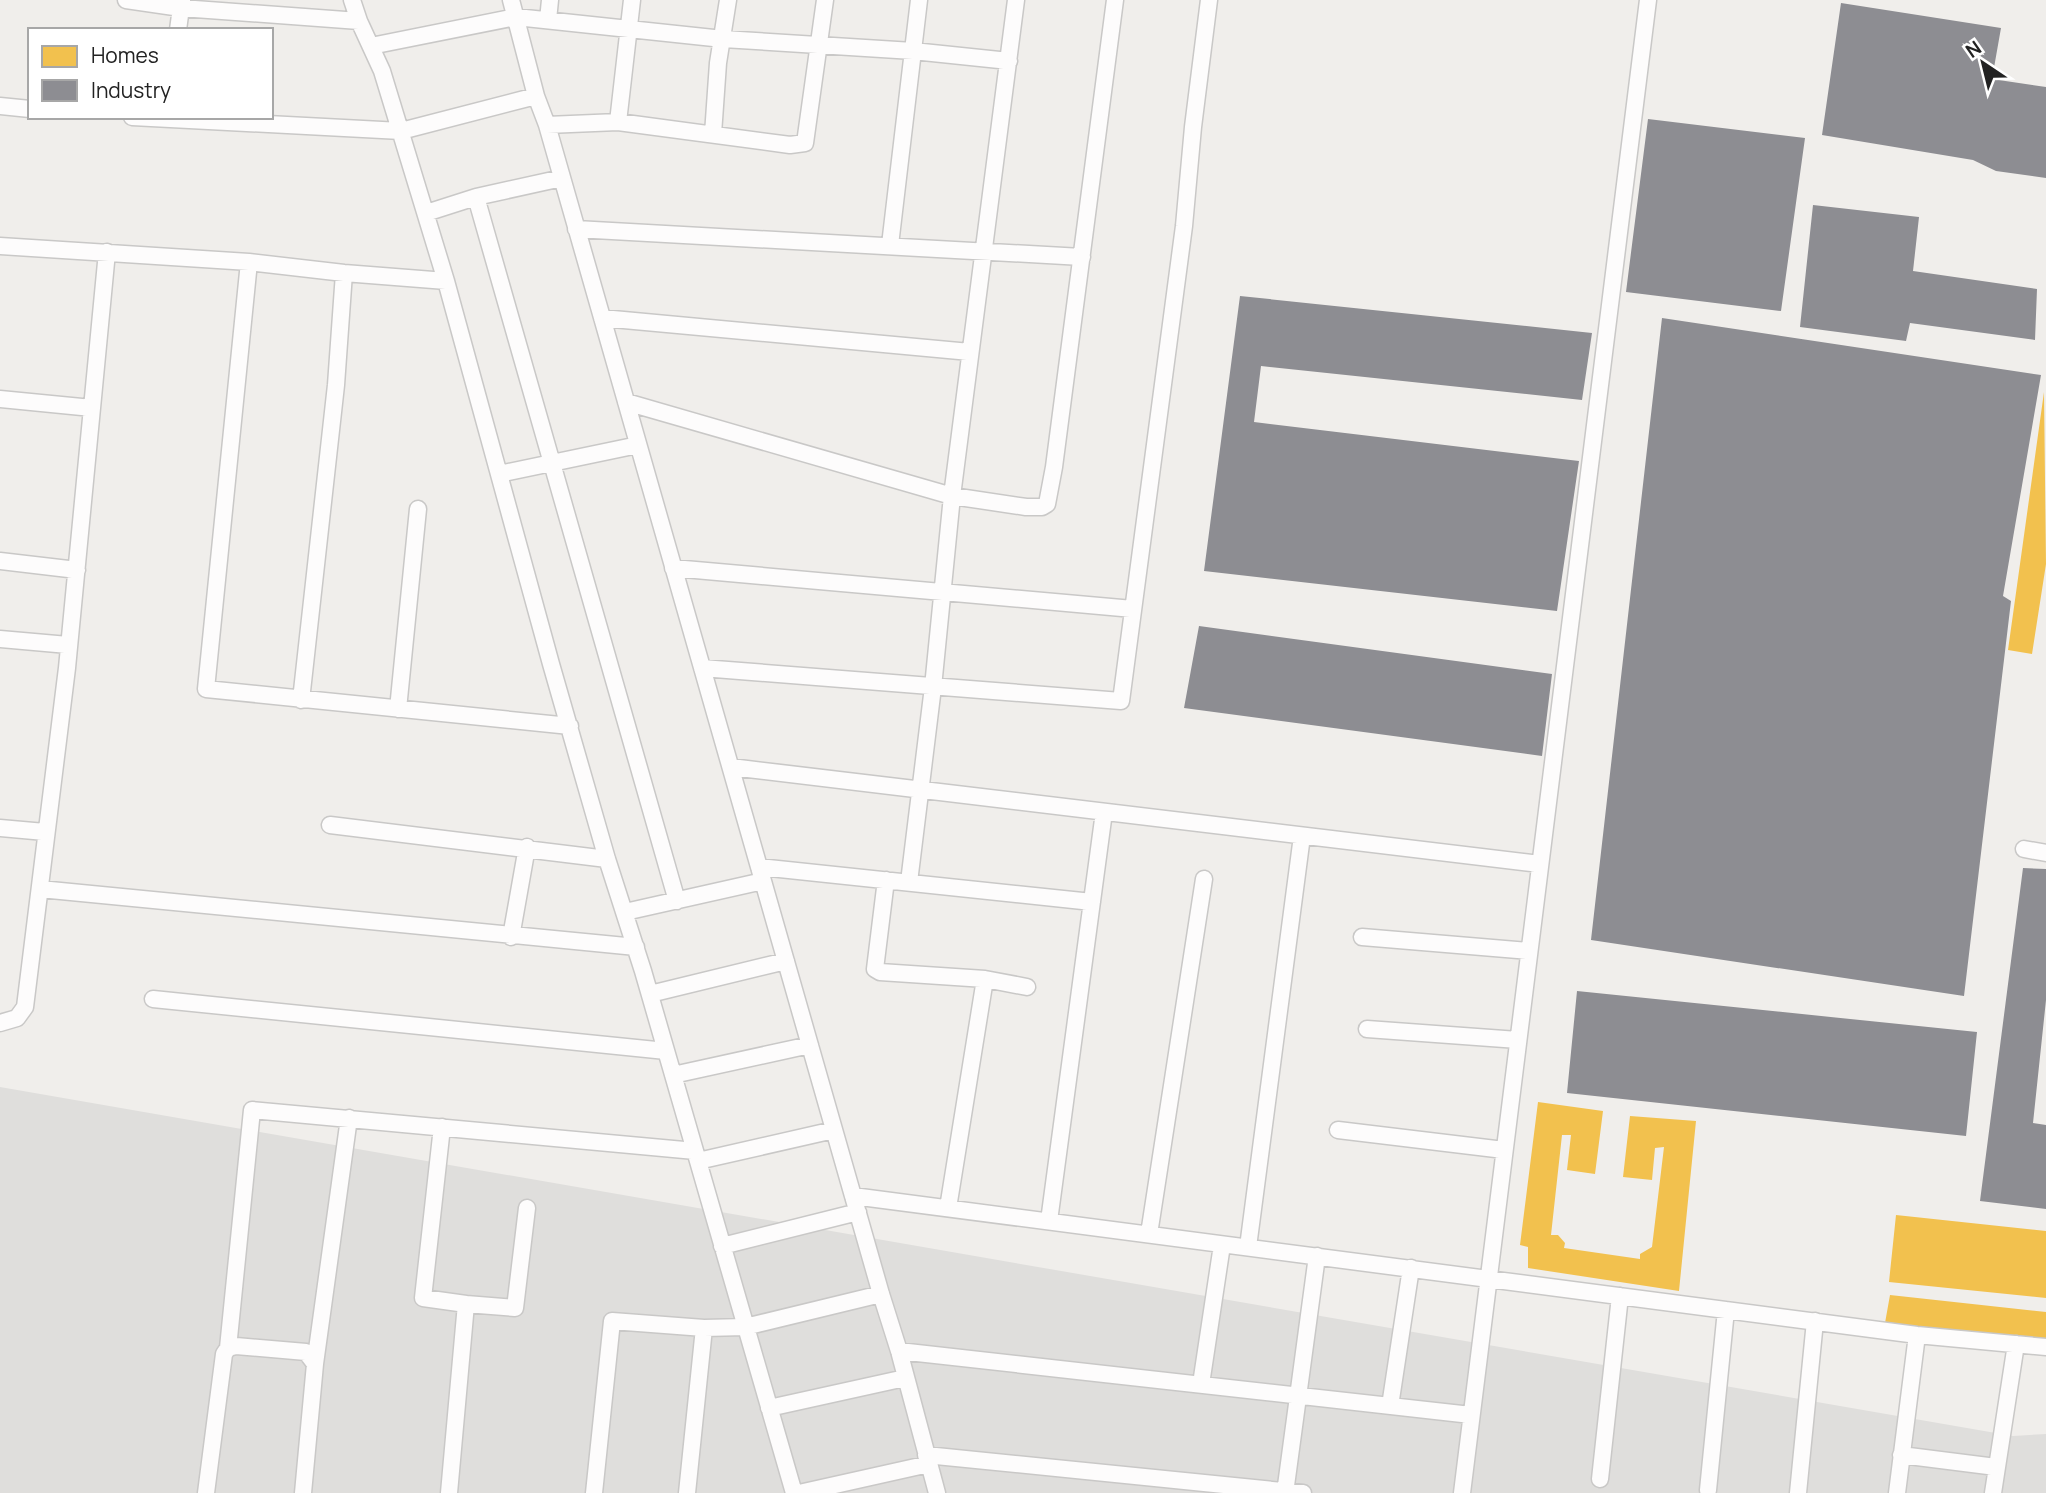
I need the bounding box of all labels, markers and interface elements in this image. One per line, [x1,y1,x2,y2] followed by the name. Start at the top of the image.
[28,28,273,119] legend
[1948,28,2018,98] north arrow
[1960,35,1986,64] text: N
[91,41,159,69] text: Homes
[91,76,171,104] text: Industry

